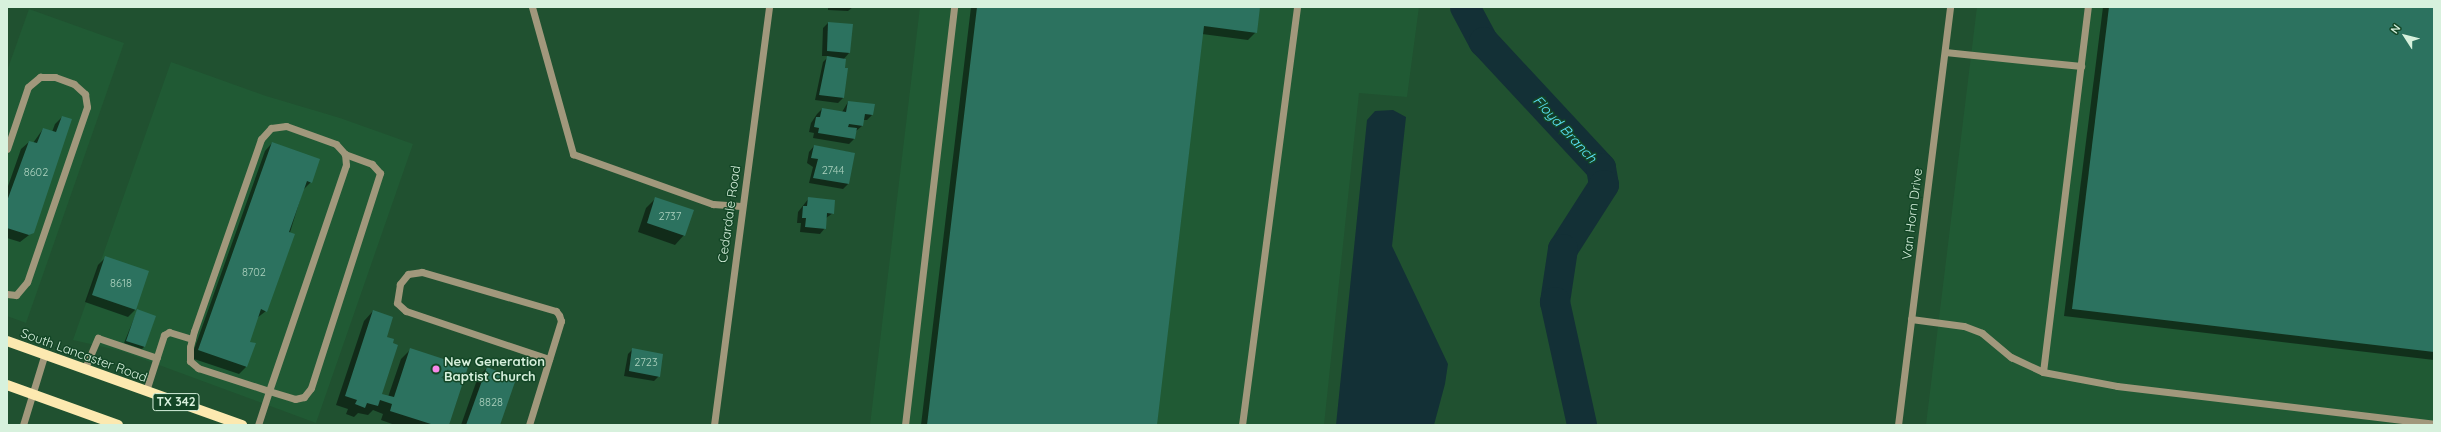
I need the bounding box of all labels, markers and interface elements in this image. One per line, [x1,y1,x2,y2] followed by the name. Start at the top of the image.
[2385,16,2425,56] north arrow
[2387,22,2403,36] text: N
[1530,92,1600,166] water label: Floyd Branch
[822,163,844,177] house number: 2744
[714,164,744,264] street label: Cedardale Road
[24,165,48,179] house number: 8602
[1899,167,1925,261] street label: Van Horn Drive
[659,209,681,223] house number: 2737
[242,265,266,279] house number: 8702
[110,276,132,290] house number: 8618
[19,325,149,385] street label: South Lancaster Road
[444,354,545,385] place label: New Generation Baptist Church
[634,355,658,369] house number: 2723
[431,364,441,374] marker: New Generation Baptist Church
[152,392,200,412] road number: TX 342
[479,395,503,409] house number: 8828

